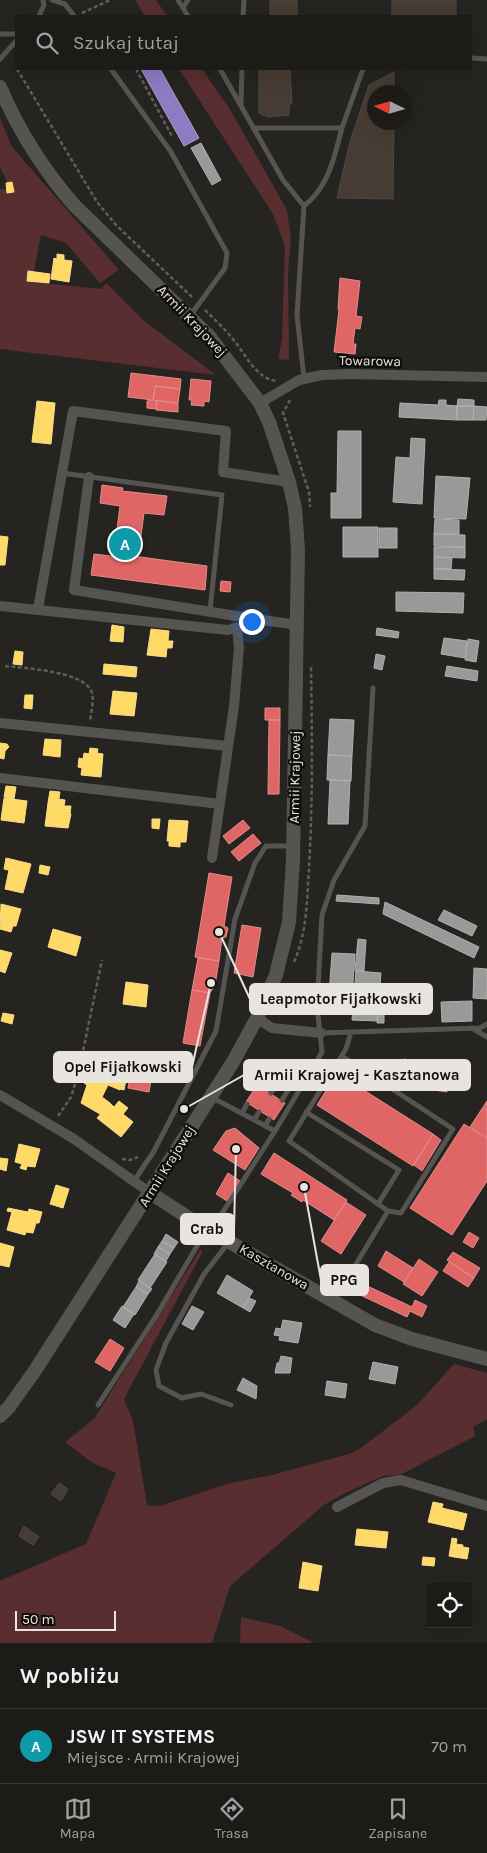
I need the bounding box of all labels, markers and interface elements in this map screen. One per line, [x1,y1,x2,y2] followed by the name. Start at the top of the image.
[15,15,472,70] search box
[33,29,61,57] icon: search
[73,32,179,54] text: Szukaj tutaj
[367,85,412,130] north arrow
[154,282,230,360] street label: Armii Krajowej
[339,352,401,370] street label: Towarowa
[109,525,141,563] pin: A
[239,609,265,635] your location
[286,730,304,824] street label: Armii Krajowej
[250,984,432,1014] callout: Leapmotor Fijałkowski
[260,990,422,1008] text: Leapmotor Fijałkowski
[54,1052,192,1082] callout: Opel Fijałkowski
[64,1058,182,1076] text: Opel Fijałkowski
[244,1060,470,1090] callout: Armii Krajowej - Kasztanowa
[254,1066,460,1084] text: Armii Krajowej - Kasztanowa
[135,1122,199,1210] street label: Armii Krajowej
[181,1214,234,1244] callout: Crab
[190,1220,224,1238] text: Crab
[236,1240,312,1294] street label: Kasztanowa
[321,1265,368,1295] callout: PPG
[330,1271,358,1289] text: PPG
[427,1583,472,1628] map controls
[427,1583,472,1628] button: locate
[15,1608,116,1631] scale bar
[22,1611,55,1628] text: 50 m
[20,1664,120,1688] text: W pobliżu
[67,1726,215,1748] text: JSW IT SYSTEMS
[31,1737,41,1756] text: A
[431,1737,467,1756] text: 70 m
[67,1748,240,1767] text: Miejsce · Armii Krajowej
[60,1795,95,1842] tab: Mapa
[215,1795,249,1842] tab: Trasa
[368,1795,427,1842] tab: Zapisane

